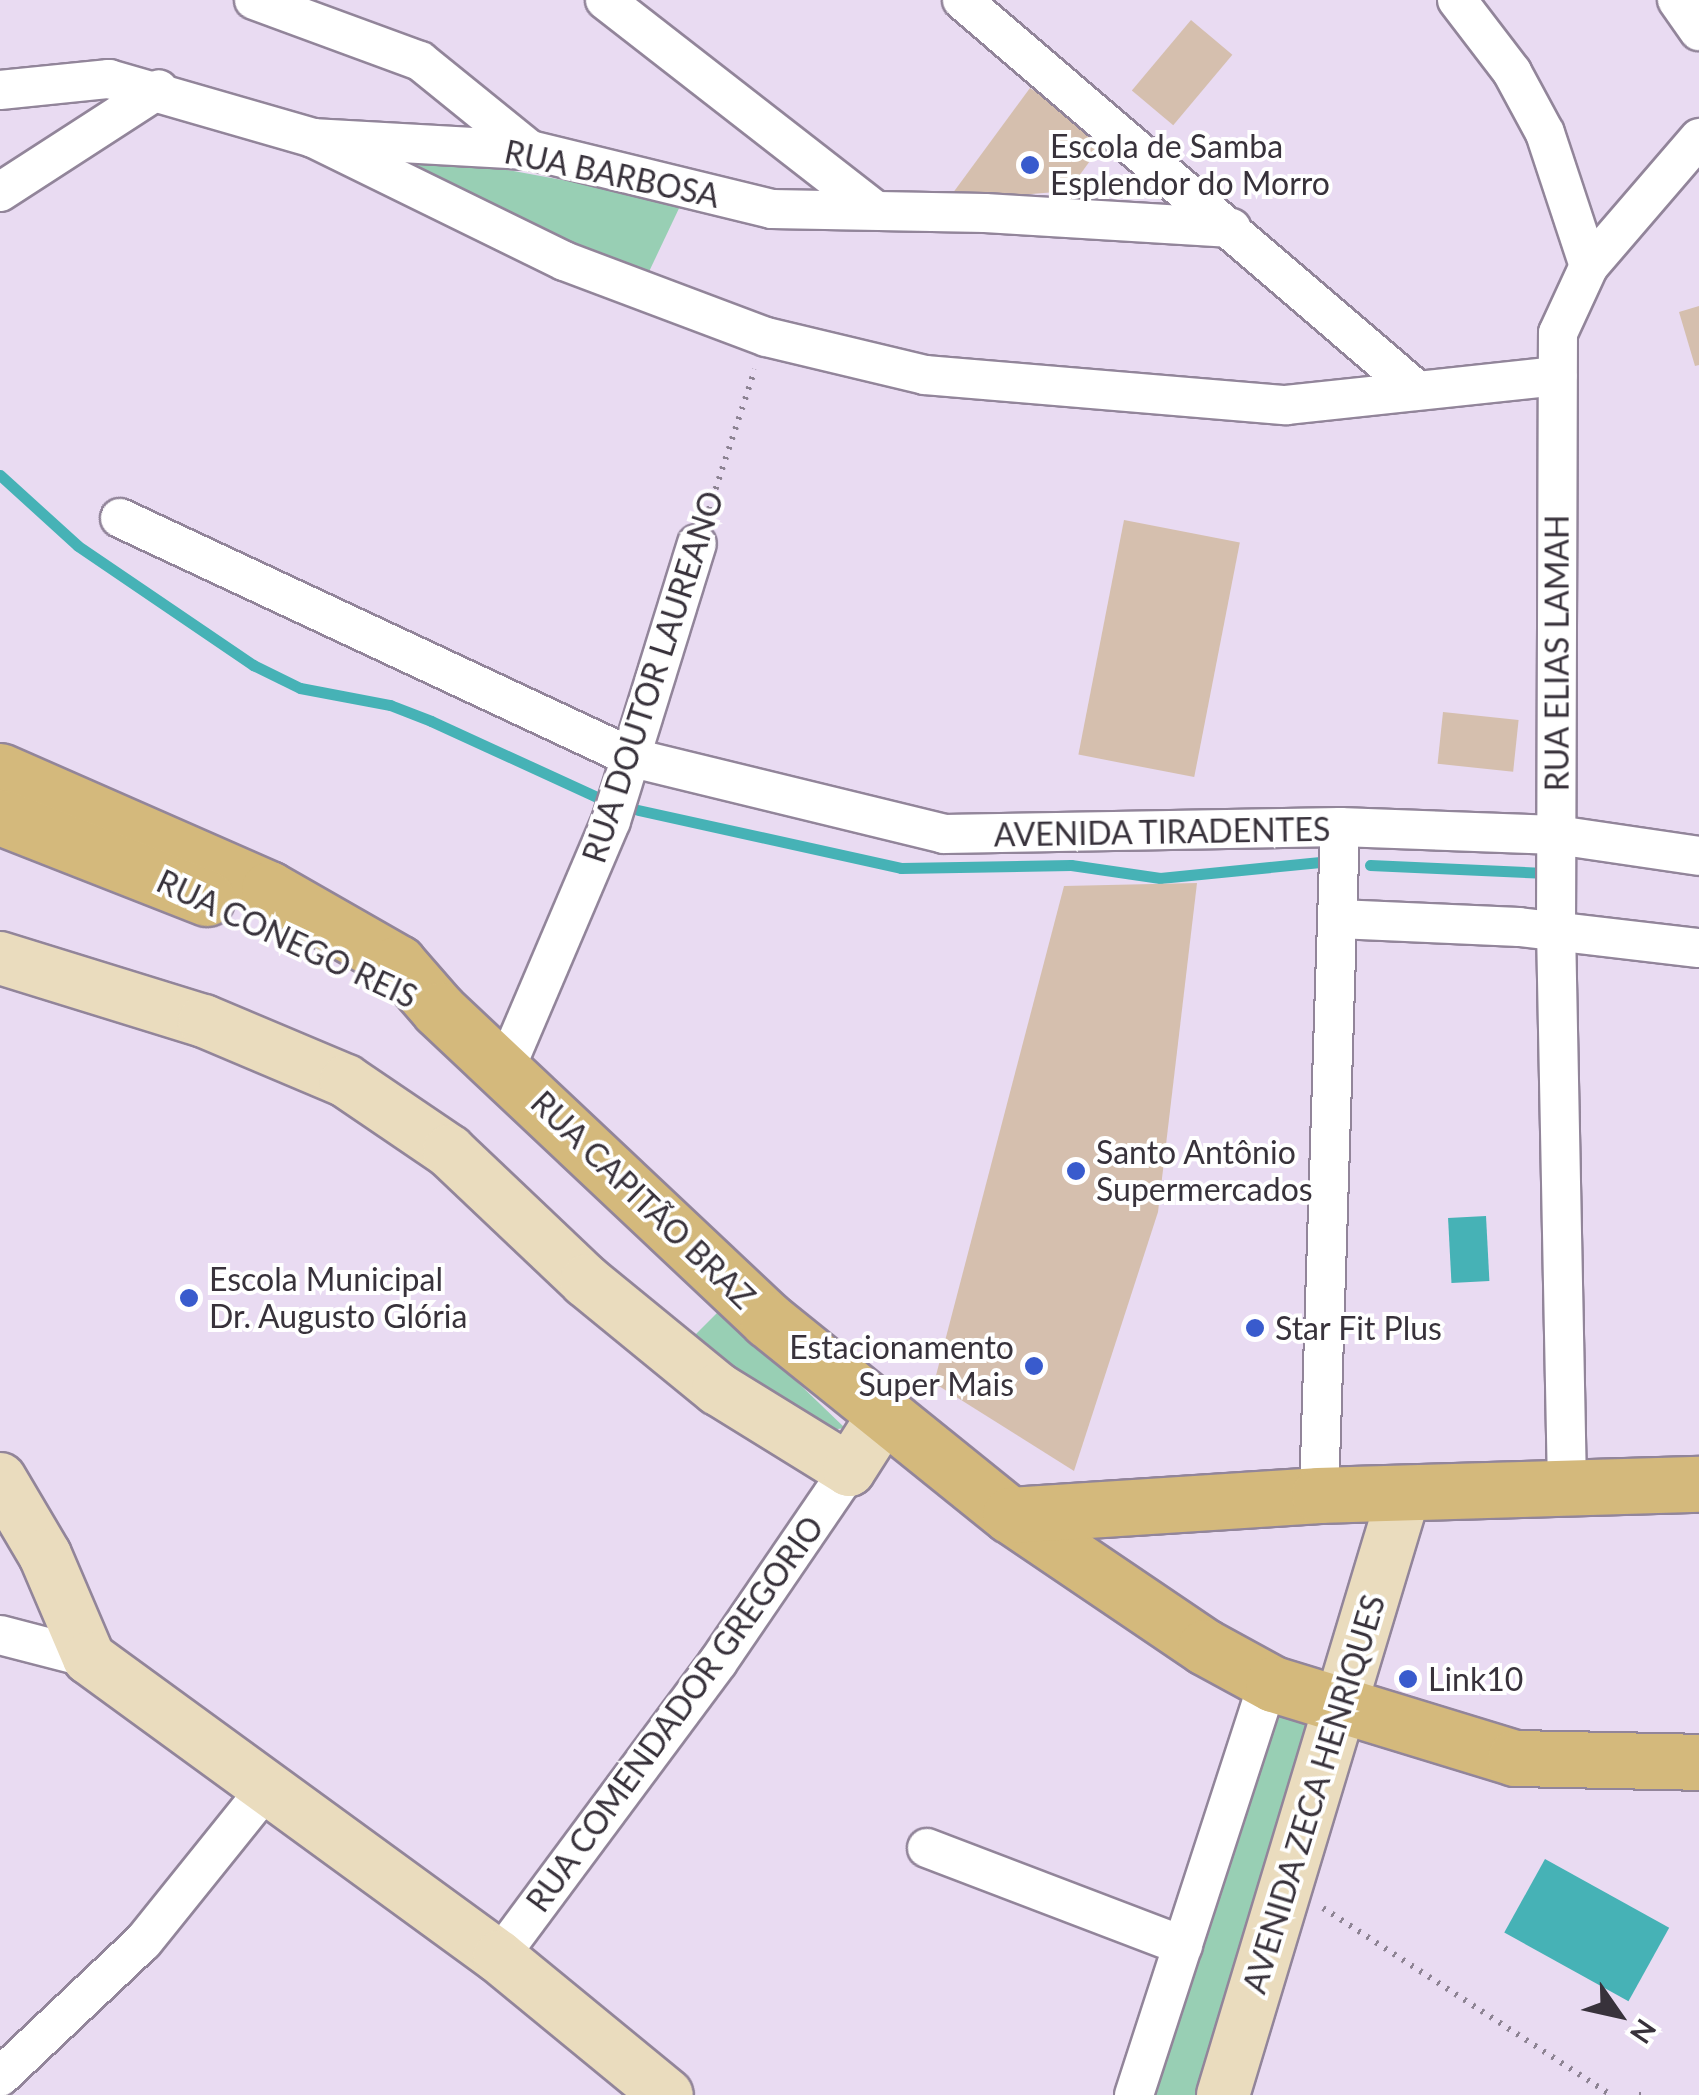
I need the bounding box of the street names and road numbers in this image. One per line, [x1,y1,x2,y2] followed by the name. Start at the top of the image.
[501,132,723,216] street label: RUA BARBOSA
[575,486,731,868] street label: RUA DOUTOR LAUREANO
[1538,514,1576,792] street label: RUA ELIAS LAMAH
[992,810,1332,854] street label: AVENIDA TIRADENTES
[150,862,424,1016] street label: RUA CONEGO REIS
[523,1083,763,1317] street label: RUA CAPITÃO BRAZ
[518,1508,832,1920] street label: RUA COMENDADOR GREGORIO
[1235,1589,1393,1999] street label: AVENIDA ZECA HENRIQUES

